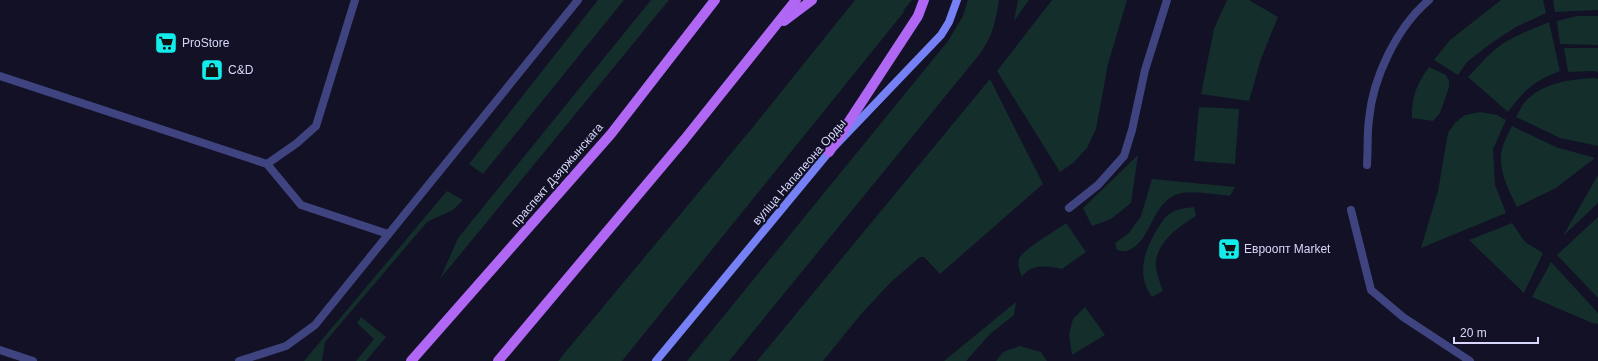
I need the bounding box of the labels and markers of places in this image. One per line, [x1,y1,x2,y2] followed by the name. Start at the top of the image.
[153,30,179,56] supermarket icon: ProStore
[182,36,230,50] place label: ProStore
[199,57,225,83] shop icon: C&D
[228,63,254,77] place label: C&D
[1216,236,1242,262] supermarket icon: Евроопт Market
[1244,242,1331,256] place label: Евроопт Market

